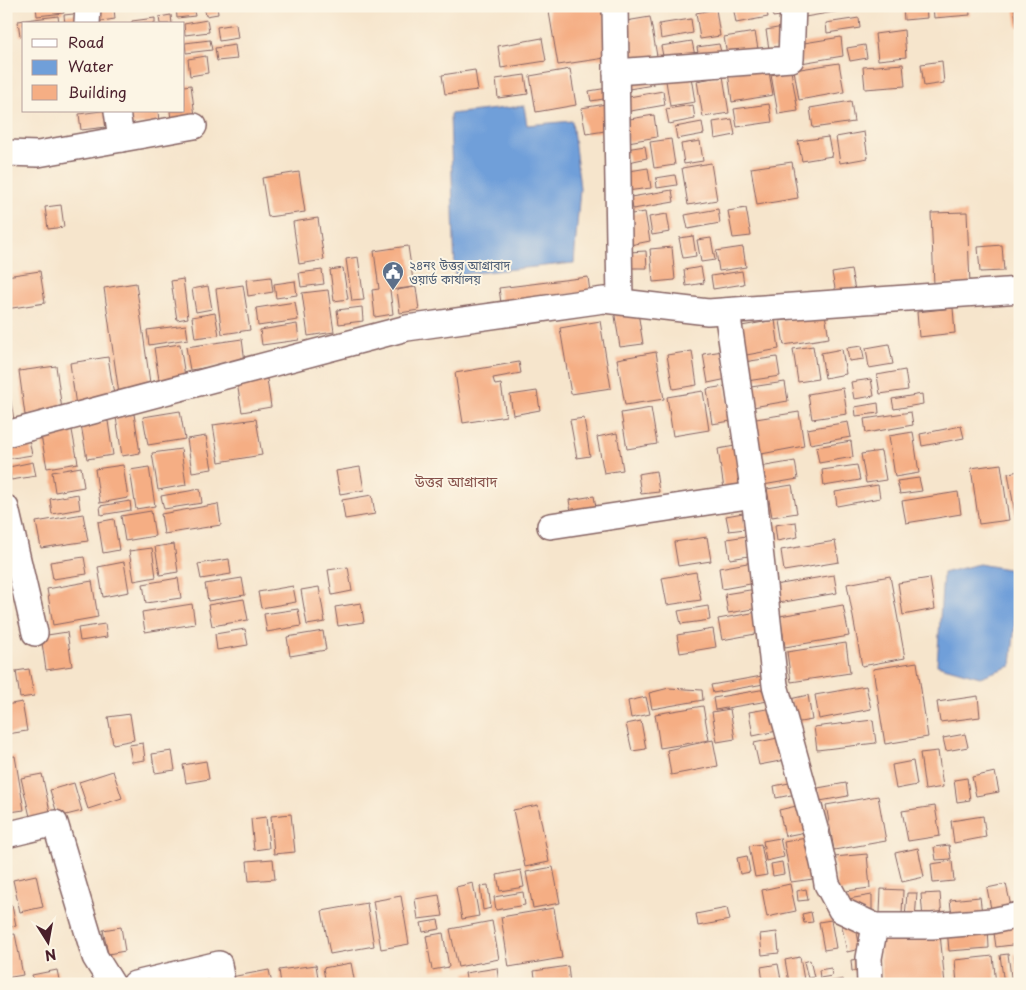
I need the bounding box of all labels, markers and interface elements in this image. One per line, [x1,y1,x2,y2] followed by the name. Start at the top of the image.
[22,22,185,112] legend
[68,30,104,53] text: Road
[68,54,113,77] text: Water
[68,80,127,103] text: Building
[409,256,510,288] place label: ২৪নং উত্তর আগ্রাবাদ ওয়ার্ড কার্যালয়
[381,260,405,291] public building icon: ২৪নং উত্তর আগ্রাবাদ ওয়ার্ড কার্যালয়
[414,471,497,492] district label: উত্তর আগ্রাবাদ
[22,918,72,968] north arrow
[43,944,58,967] text: N

